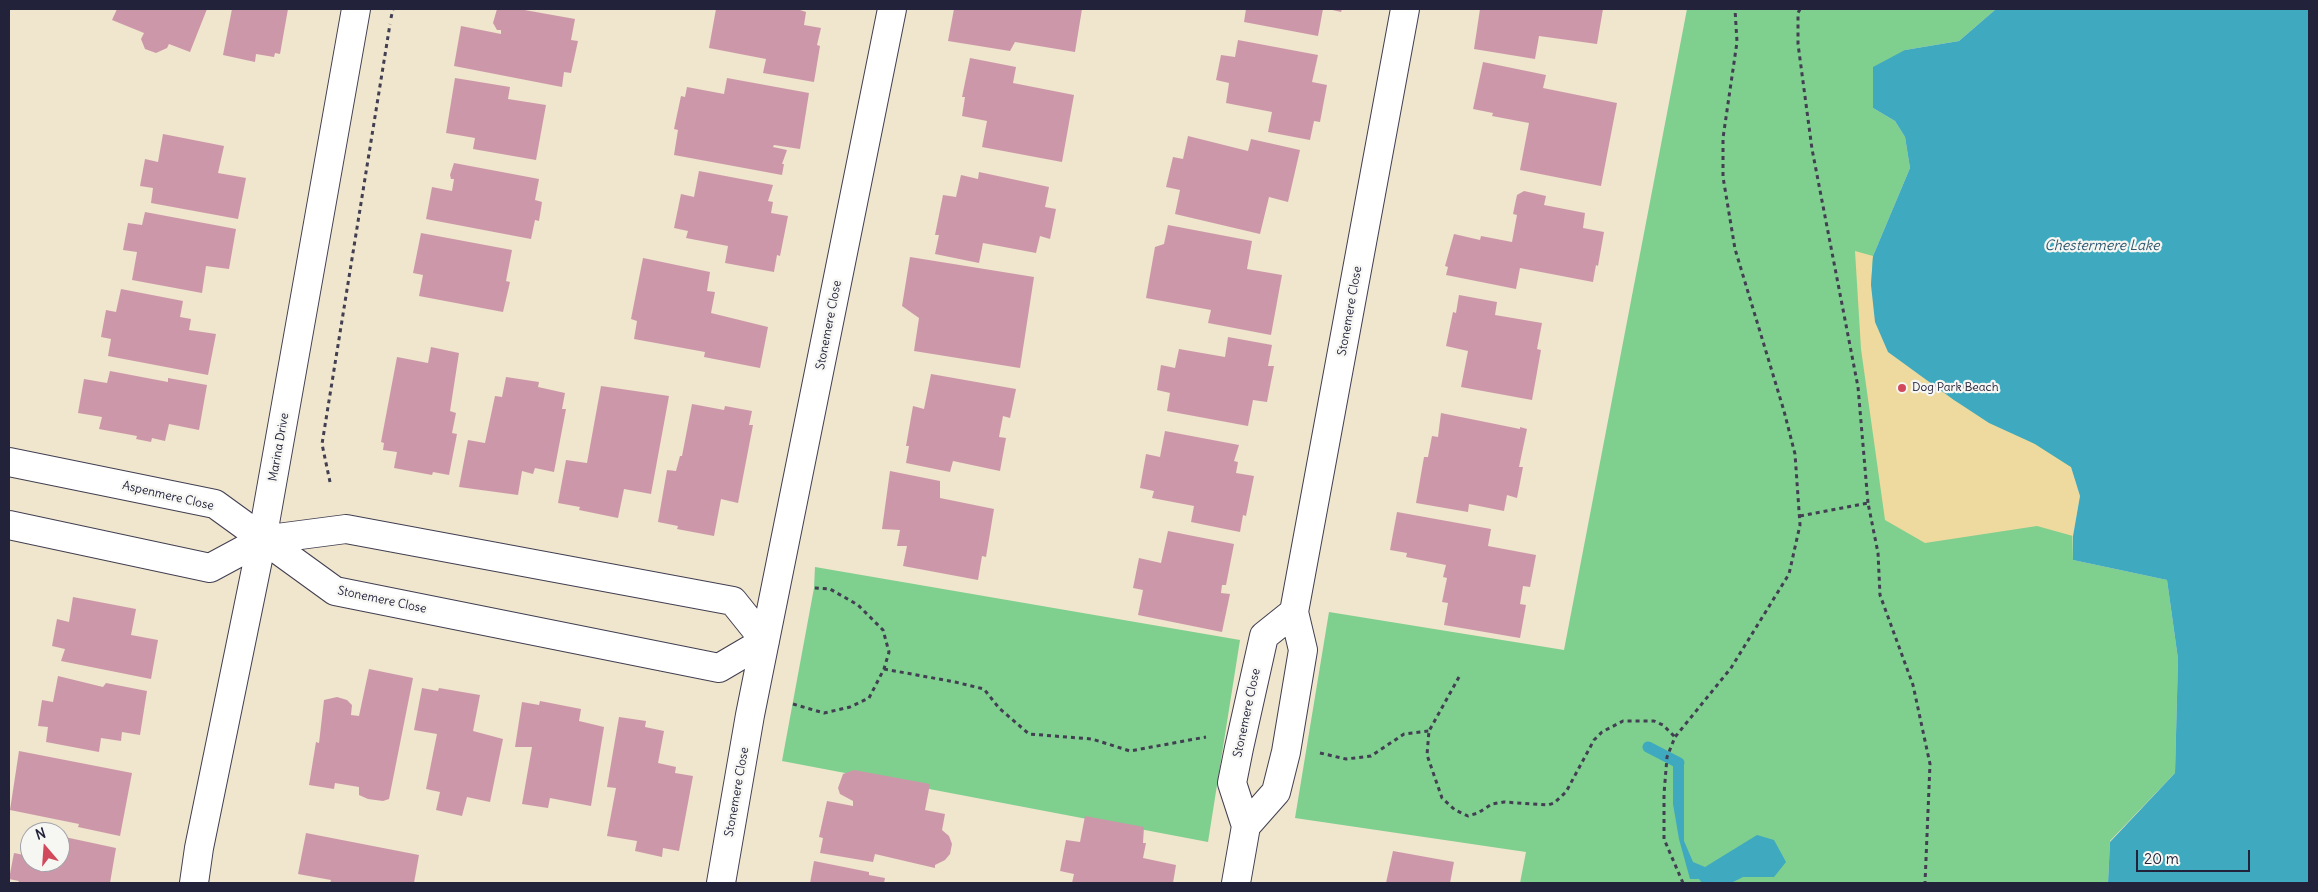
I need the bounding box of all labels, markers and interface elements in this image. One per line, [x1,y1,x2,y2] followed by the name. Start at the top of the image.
[2044,238,2160,254] water label: Chestermere Lake
[1335,265,1365,357] street label: Stonemere Close
[813,279,845,371] street label: Stonemere Close
[1912,381,1999,395] place label: Dog Park Beach
[1896,382,1908,394] marker: Dog Park Beach
[266,412,292,482] street label: Marina Drive
[121,478,215,514] street label: Aspenmere Close
[336,584,428,616] street label: Stonemere Close
[1231,667,1263,759] street label: Stonemere Close
[722,746,752,838] street label: Stonemere Close
[20,822,70,872] north arrow
[33,824,48,844] text: N
[2138,840,2252,872] scale bar
[2144,849,2179,868] text: 20 m

